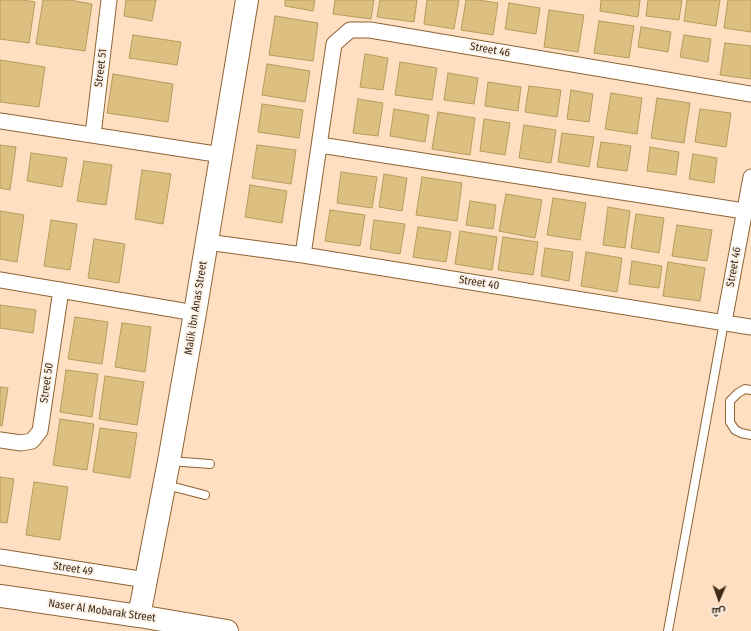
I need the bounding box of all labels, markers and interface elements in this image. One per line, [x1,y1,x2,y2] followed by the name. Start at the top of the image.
[469,40,511,60] street label: Street 46
[92,48,110,88] street label: Street 51
[724,246,744,288] street label: Street 46
[182,260,210,356] street label: Malik ibn Anas Street
[458,273,500,293] street label: Street 40
[38,362,56,404] street label: Street 50
[52,559,94,579] street label: Street 49
[699,579,739,619] north arrow
[47,597,157,625] street label: Naser Al Mobarak Street
[711,605,726,618] text: ش

